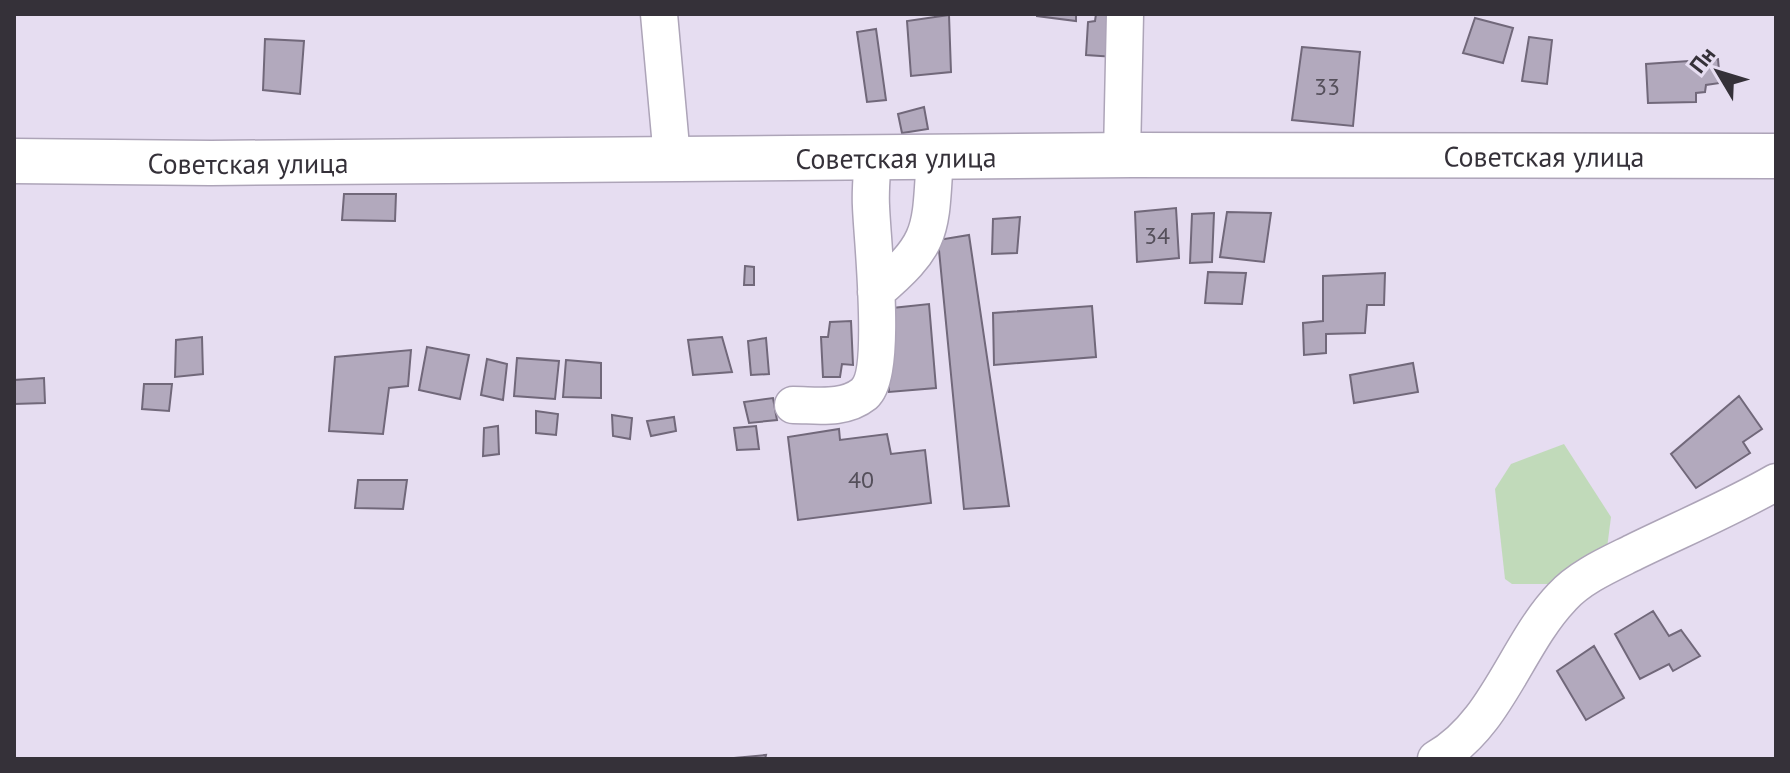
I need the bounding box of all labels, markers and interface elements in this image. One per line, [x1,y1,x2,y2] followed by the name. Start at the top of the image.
[1678,32,1758,112] north arrow
[1683,41,1721,79] text: Пн
[1314,71,1340,102] house number: 33
[1443,137,1644,174] street label: Советская улица
[795,138,997,176] street label: Советская улица
[147,143,349,182] street label: Советская улица
[1144,220,1170,251] house number: 34
[848,464,874,495] house number: 40

